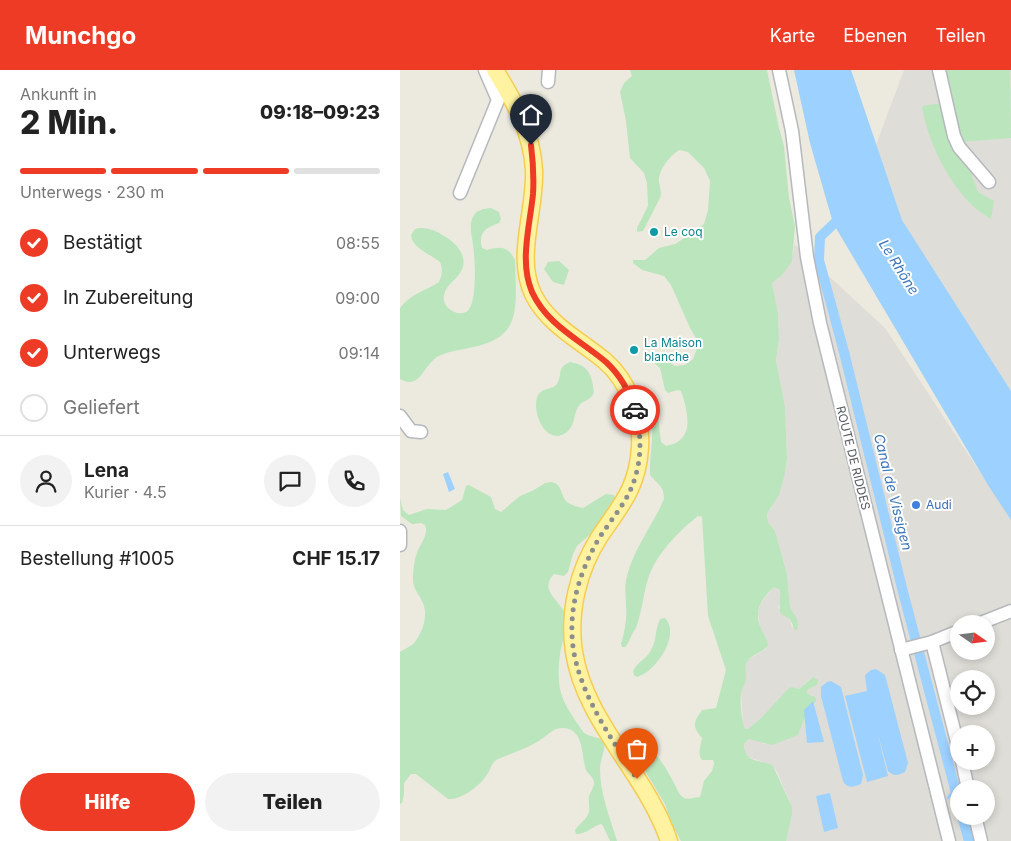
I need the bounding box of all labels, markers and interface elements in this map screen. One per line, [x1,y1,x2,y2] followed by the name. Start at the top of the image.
[25,21,136,50] text: Munchgo
[770,25,815,46] text: Karte
[843,25,907,46] text: Ebenen
[935,25,986,46] text: Teilen
[20,84,97,104] text: Ankunft in
[510,94,552,145] pin
[260,101,380,124] text: 09:18–09:23
[517,101,545,129] icon: home
[20,103,118,142] text: 2 Min.
[20,182,164,202] text: Unterwegs · 230 m
[664,224,703,239] place label: Le coq
[648,226,660,238] marker: Le coq
[20,229,48,257] icon: check
[63,231,142,254] text: Bestätigt
[336,233,380,253] text: 08:55
[876,236,923,298] water label: Le Rhône
[20,284,48,312] icon: check
[63,286,193,309] text: In Zubereitung
[335,288,380,308] text: 09:00
[644,335,702,364] place label: La Maison blanche
[20,339,48,367] icon: check
[63,341,161,364] text: Unterwegs
[339,343,380,363] text: 09:14
[628,344,640,356] marker: La Maison blanche
[610,385,660,435] courier
[63,396,140,419] text: Geliefert
[621,396,649,424] icon: car
[833,404,874,512] street label: ROUTE DE RIDDES
[871,432,916,552] water label: Canal de Vissigen
[20,455,72,507] button: person
[264,455,316,507] button: chat
[328,455,380,507] button: phone
[84,459,129,482] text: Lena
[84,482,167,502] text: Kurier · 4.5
[926,497,952,512] place label: Audi
[910,499,922,511] marker: Audi
[20,547,175,570] text: Bestellung #1005
[292,547,380,570] text: CHF 15.17
[950,615,995,660] north arrow
[950,615,995,825] map controls
[950,670,995,715] button: locate
[950,725,995,770] button: +
[616,728,658,779] pin
[623,735,651,763] icon: bag
[20,773,195,831] button: Hilfe
[205,773,380,831] button: Teilen
[950,780,995,825] button: −

